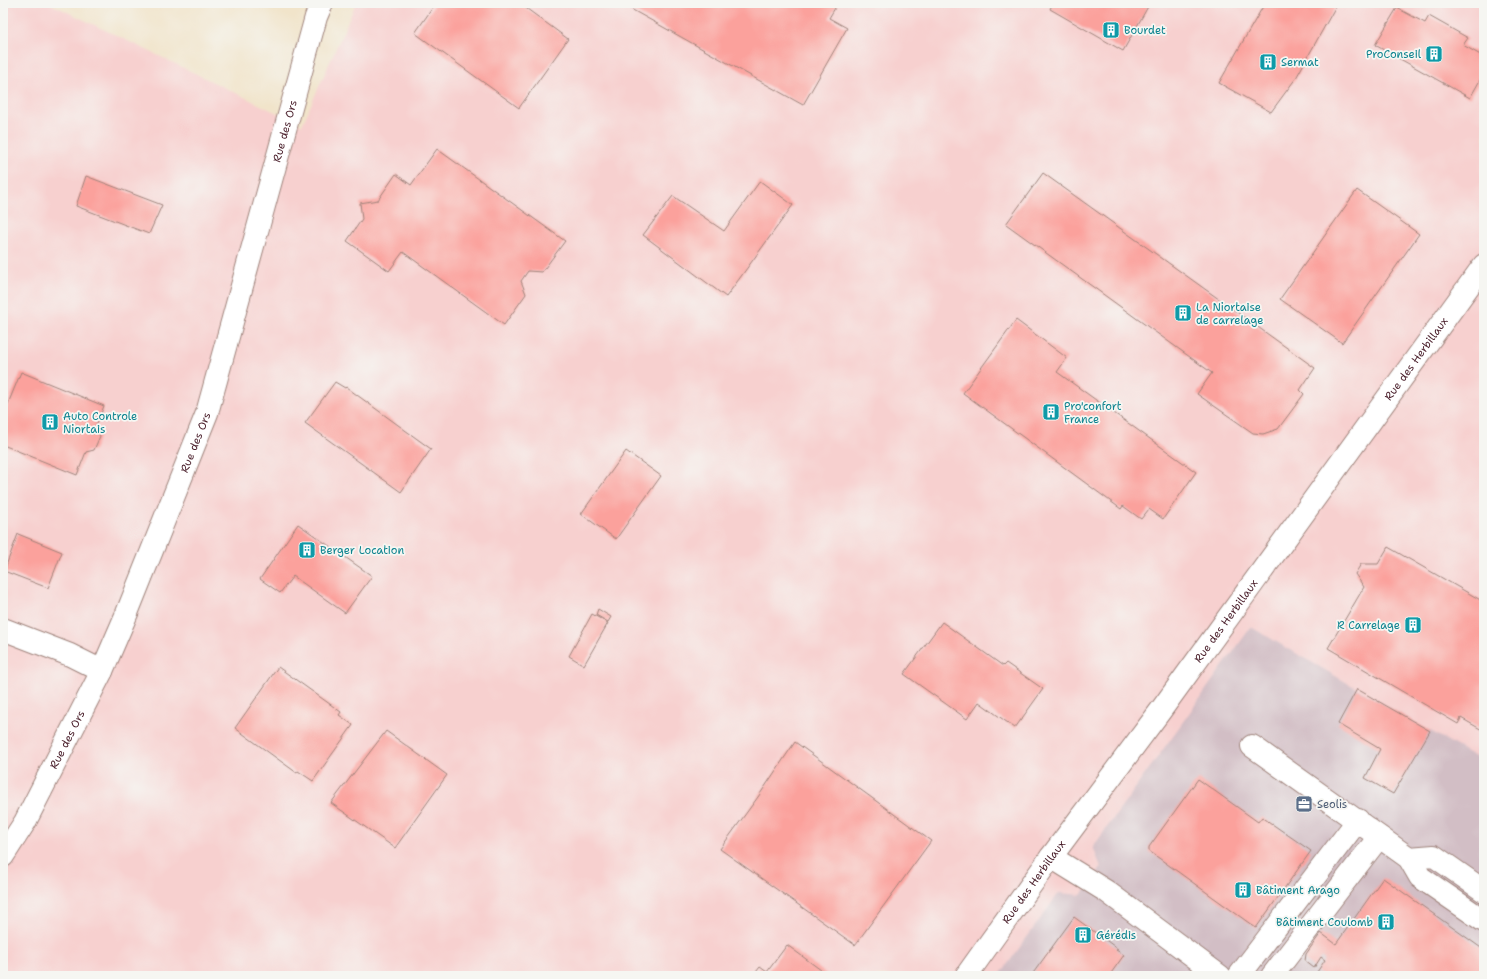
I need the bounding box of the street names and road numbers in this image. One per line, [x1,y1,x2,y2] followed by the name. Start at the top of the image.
[269,98,300,164] street label: Rue des Ors
[1381,314,1451,403] street label: Rue des Herbillaux
[176,410,214,475] street label: Rue des Ors
[1190,576,1261,666] street label: Rue des Herbillaux
[46,708,88,771] street label: Rue des Ors
[998,837,1069,926] street label: Rue des Herbillaux

